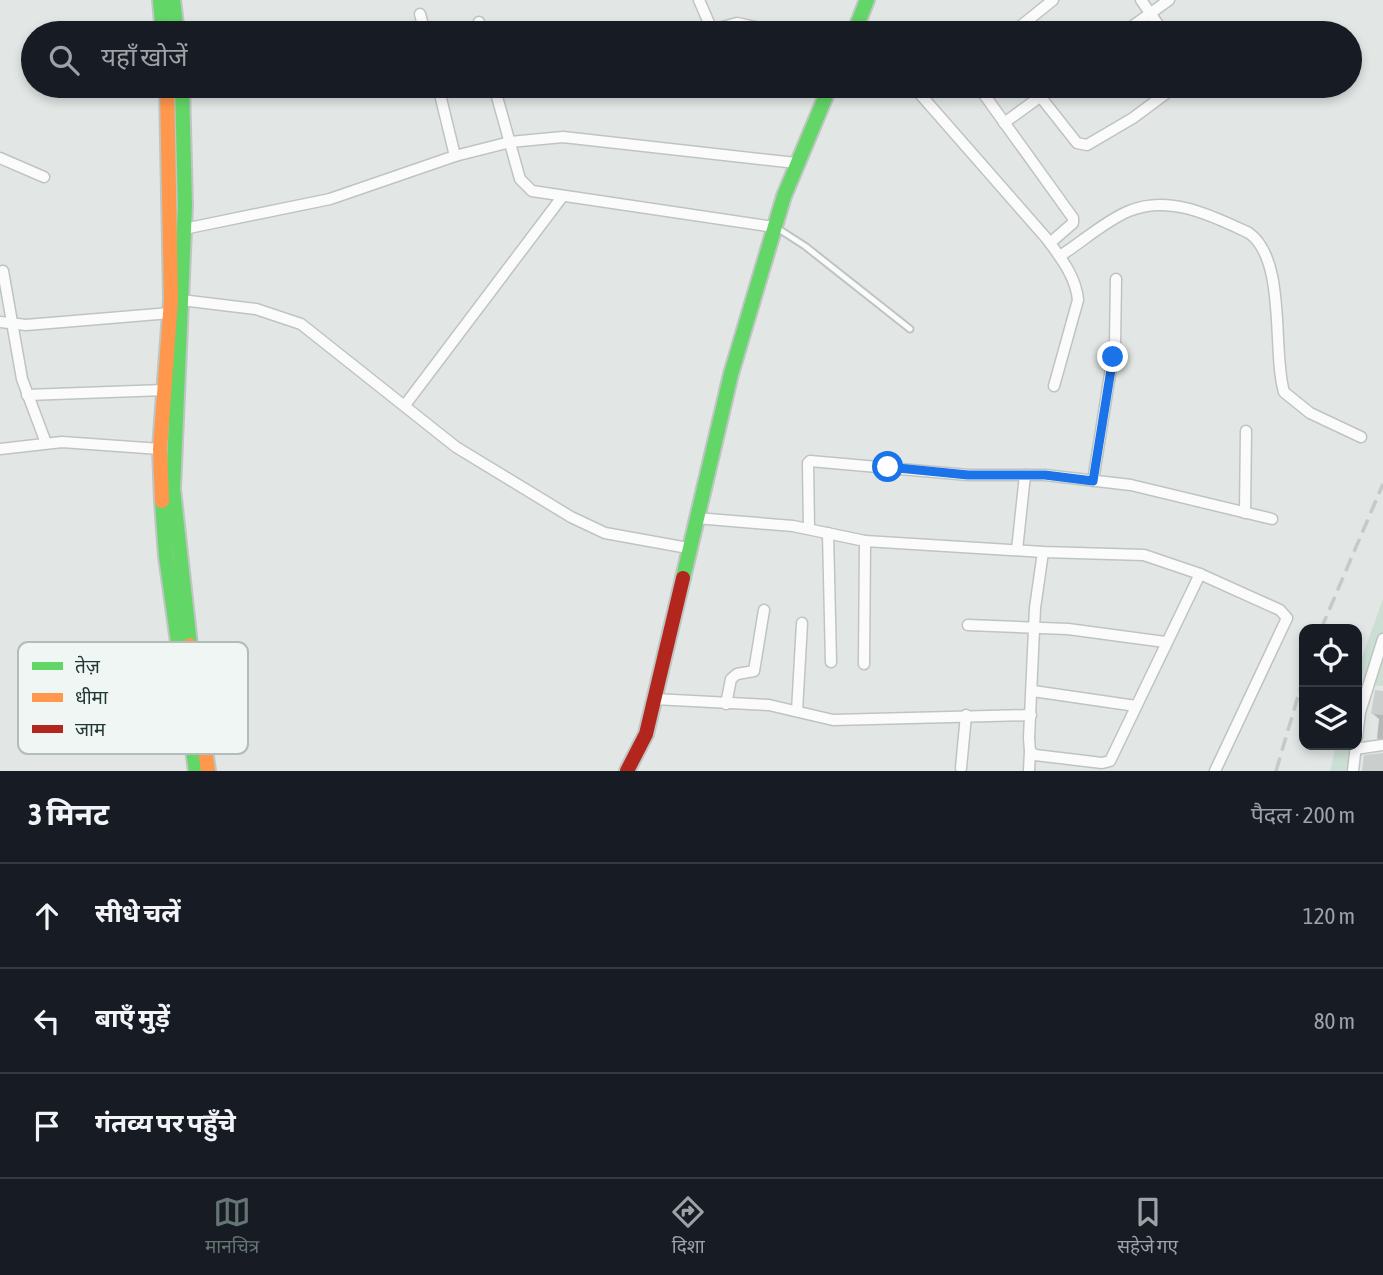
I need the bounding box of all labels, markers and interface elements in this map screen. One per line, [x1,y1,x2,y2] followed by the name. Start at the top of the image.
[21,21,1362,98] search box
[45,41,83,79] icon: search
[101,42,187,72] text: यहाँ खोजें
[1097,341,1128,372] route end
[872,451,903,482] route start
[1299,624,1362,750] map controls
[1299,624,1362,687] button: locate
[18,642,248,754] legend
[75,655,101,677] text: तेज़
[75,686,109,708] text: धीमा
[1299,687,1362,750] button: layers
[75,718,106,740] text: जाम
[28,797,109,831] text: 3 मिनट
[1251,802,1355,828] text: पैदल · 200 m
[28,897,66,935] icon: ahead
[95,898,181,928] text: सीधे चलें
[1303,903,1355,929] text: 120 m
[28,1002,66,1040] icon: left
[95,1003,170,1033] text: बाएँ मुड़ें
[1314,1008,1355,1034] text: 80 m
[28,1107,66,1145] icon: arrive
[95,1108,236,1138] text: गंतव्य पर पहुँचे
[205,1193,259,1261] tab: मानचित्र
[669,1193,707,1261] tab: दिशा
[1117,1193,1178,1261] tab: सहेजे गए

